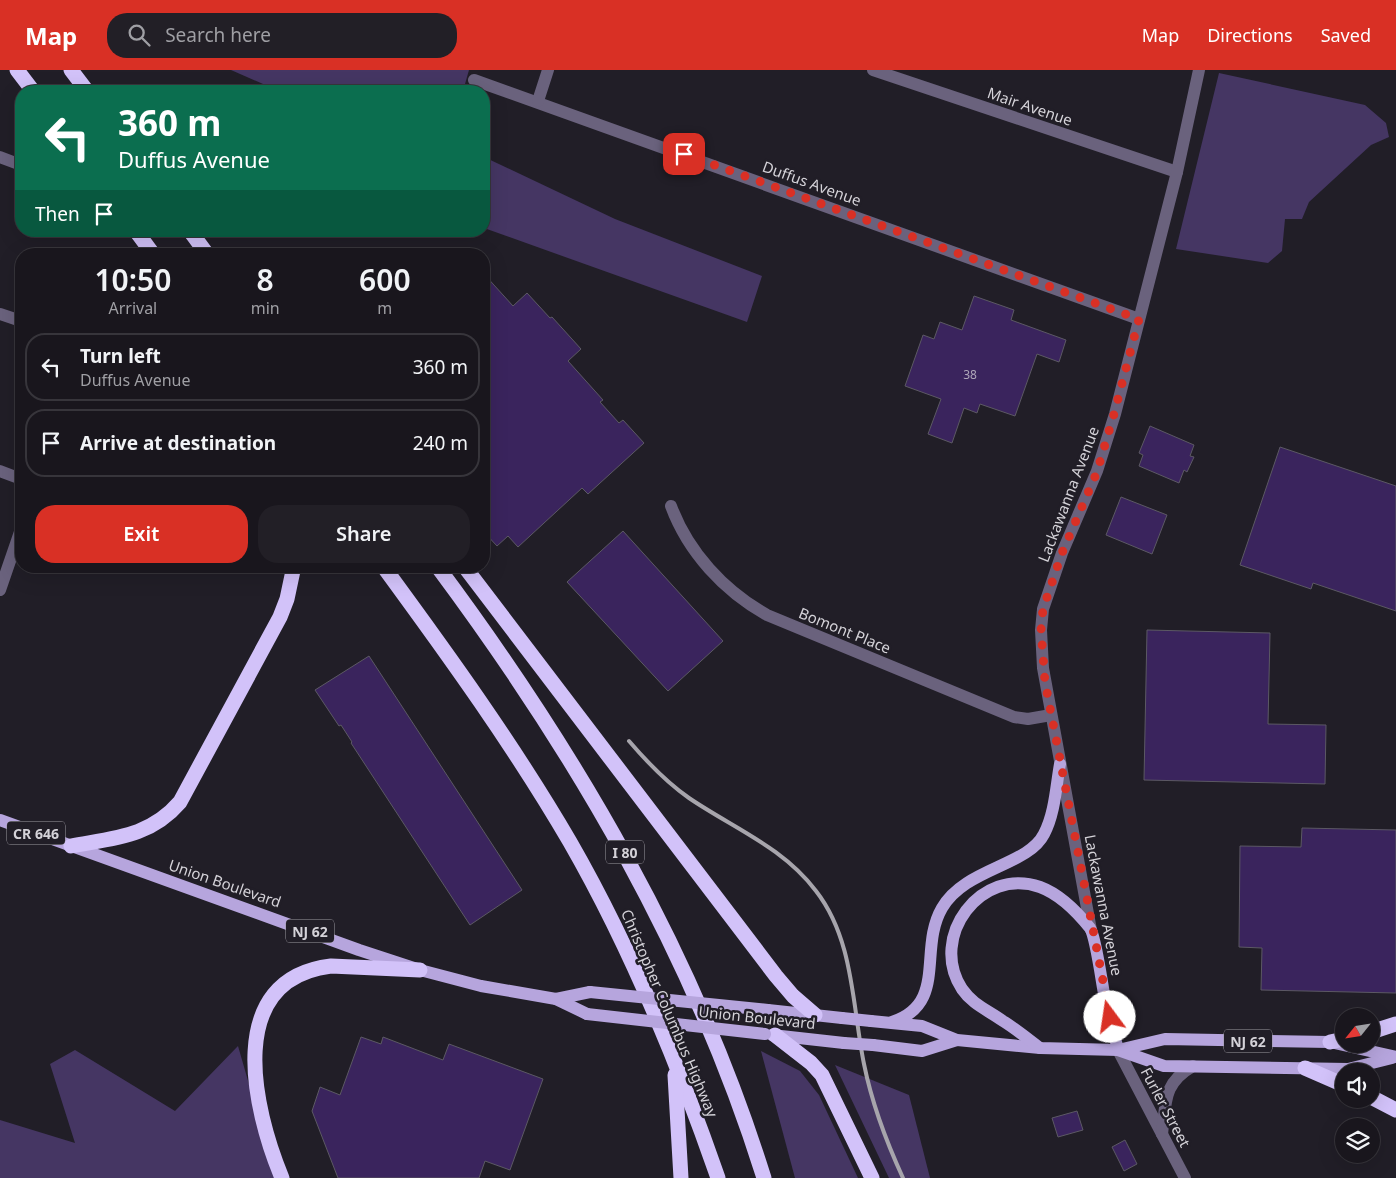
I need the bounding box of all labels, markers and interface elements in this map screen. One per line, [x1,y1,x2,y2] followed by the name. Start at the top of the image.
[107,13,457,58] search box
[25,19,77,52] text: Map
[125,21,153,49] icon: search
[165,22,271,48] text: Search here
[1142,23,1179,47] text: Map
[1207,23,1293,47] text: Directions
[1321,23,1371,47] text: Saved
[985,82,1075,130] street label: Mair Avenue
[118,99,221,146] text: 360 m
[35,105,100,170] icon: left
[663,133,705,175] pin
[670,140,698,168] icon: arrive
[118,144,270,174] text: Duffus Avenue
[760,156,864,210] street label: Duffus Avenue
[90,200,118,228] icon: arrive
[35,201,80,227] text: Then
[94,259,171,300] text: 10:50
[257,259,274,300] text: 8
[359,259,411,300] text: 600
[108,297,157,319] text: Arrival
[251,297,280,319] text: min
[377,297,392,319] text: m
[80,343,161,369] text: Turn left
[37,353,65,381] icon: left
[413,354,468,380] text: 360 m
[963,366,977,383] house number: 38
[80,369,190,391] text: Duffus Avenue
[1033,423,1103,565] street label: Lackawanna Avenue
[37,429,65,457] icon: arrive
[80,430,276,456] text: Arrive at destination
[413,430,468,456] text: 240 m
[35,505,248,563] button: Exit
[258,505,470,563] button: Share
[796,602,894,658] street label: Bomont Place
[7,821,65,844] road number: CR 646
[1080,833,1128,977] street label: Lackawanna Avenue
[606,840,644,864] road number: I 80
[166,854,284,912] street label: Union Boulevard
[617,906,723,1120] street label: Christopher Columbus Highway
[286,919,334,942] road number: NJ 62
[1083,990,1135,1042] position arrow
[697,1001,817,1033] street label: Union Boulevard
[1335,1008,1380,1052] north arrow
[1335,1008,1380,1163] map controls
[1224,1029,1272,1052] road number: NJ 62
[1335,1063,1380,1108] button: sound
[1137,1064,1196,1151] street label: Furler Street
[1335,1118,1380,1163] button: layers

